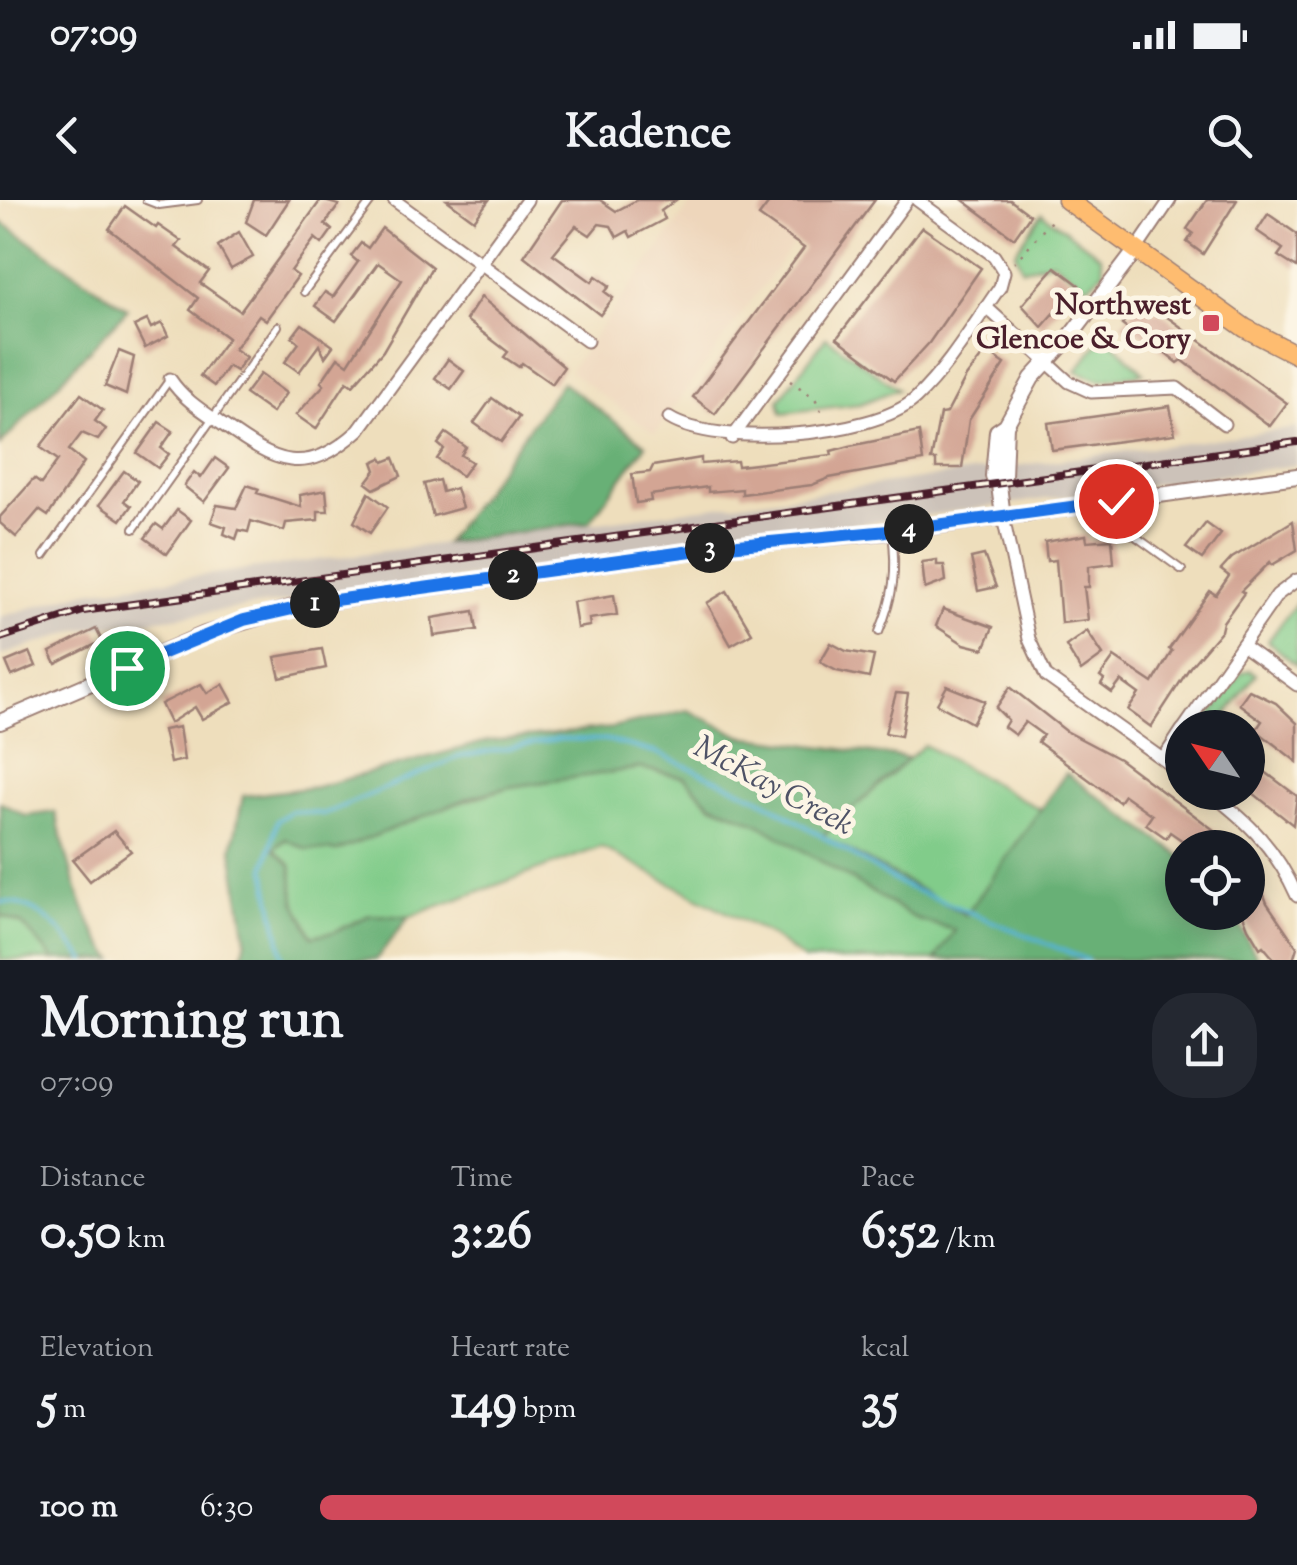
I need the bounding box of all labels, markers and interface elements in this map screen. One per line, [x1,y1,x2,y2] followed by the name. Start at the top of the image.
[50,8,137,62] text: 07:09
[565,103,732,168] text: Kadence
[40,108,95,163] icon: back
[1202,108,1257,163] icon: search
[976,285,1192,362] place label: Northwest Glencoe & Cory
[1200,312,1222,334] marker: Northwest Glencoe & Cory
[1074,459,1159,544] pin
[1089,474,1144,529] icon: check
[884,504,934,554] pin: 4
[902,509,916,549] text: 4
[685,523,735,573] pin: 3
[704,528,716,568] text: 3
[488,550,538,600] pin: 2
[506,555,520,595] text: 2
[290,578,340,628] pin: 1
[310,583,320,623] text: 1
[85,626,170,711] pin
[100,641,155,696] icon: arrive
[1165,710,1265,810] north arrow
[1165,710,1265,930] map controls
[685,726,861,848] water label: McKay Creek
[1165,830,1265,930] button: locate
[40,983,344,1062] text: Morning run
[1152,993,1257,1098] button: share
[40,1060,113,1106] text: 07:09
[40,1159,146,1199] text: Distance
[451,1159,513,1199] text: Time
[861,1159,915,1199] text: Pace
[40,1199,121,1271] text: 0.50
[451,1199,532,1271] text: 3:26
[861,1199,939,1271] text: 6:52
[121,1220,166,1260] text: km
[939,1220,996,1260] text: /km
[40,1329,154,1369] text: Elevation
[451,1329,570,1369] text: Heart rate
[861,1329,909,1369] text: kcal
[40,1369,57,1441] text: 5
[451,1369,517,1441] text: 149
[861,1369,899,1441] text: 35
[57,1390,86,1430] text: m
[517,1390,576,1430] text: bpm
[40,1485,118,1531] text: 100 m
[200,1485,253,1531] text: 6:30

